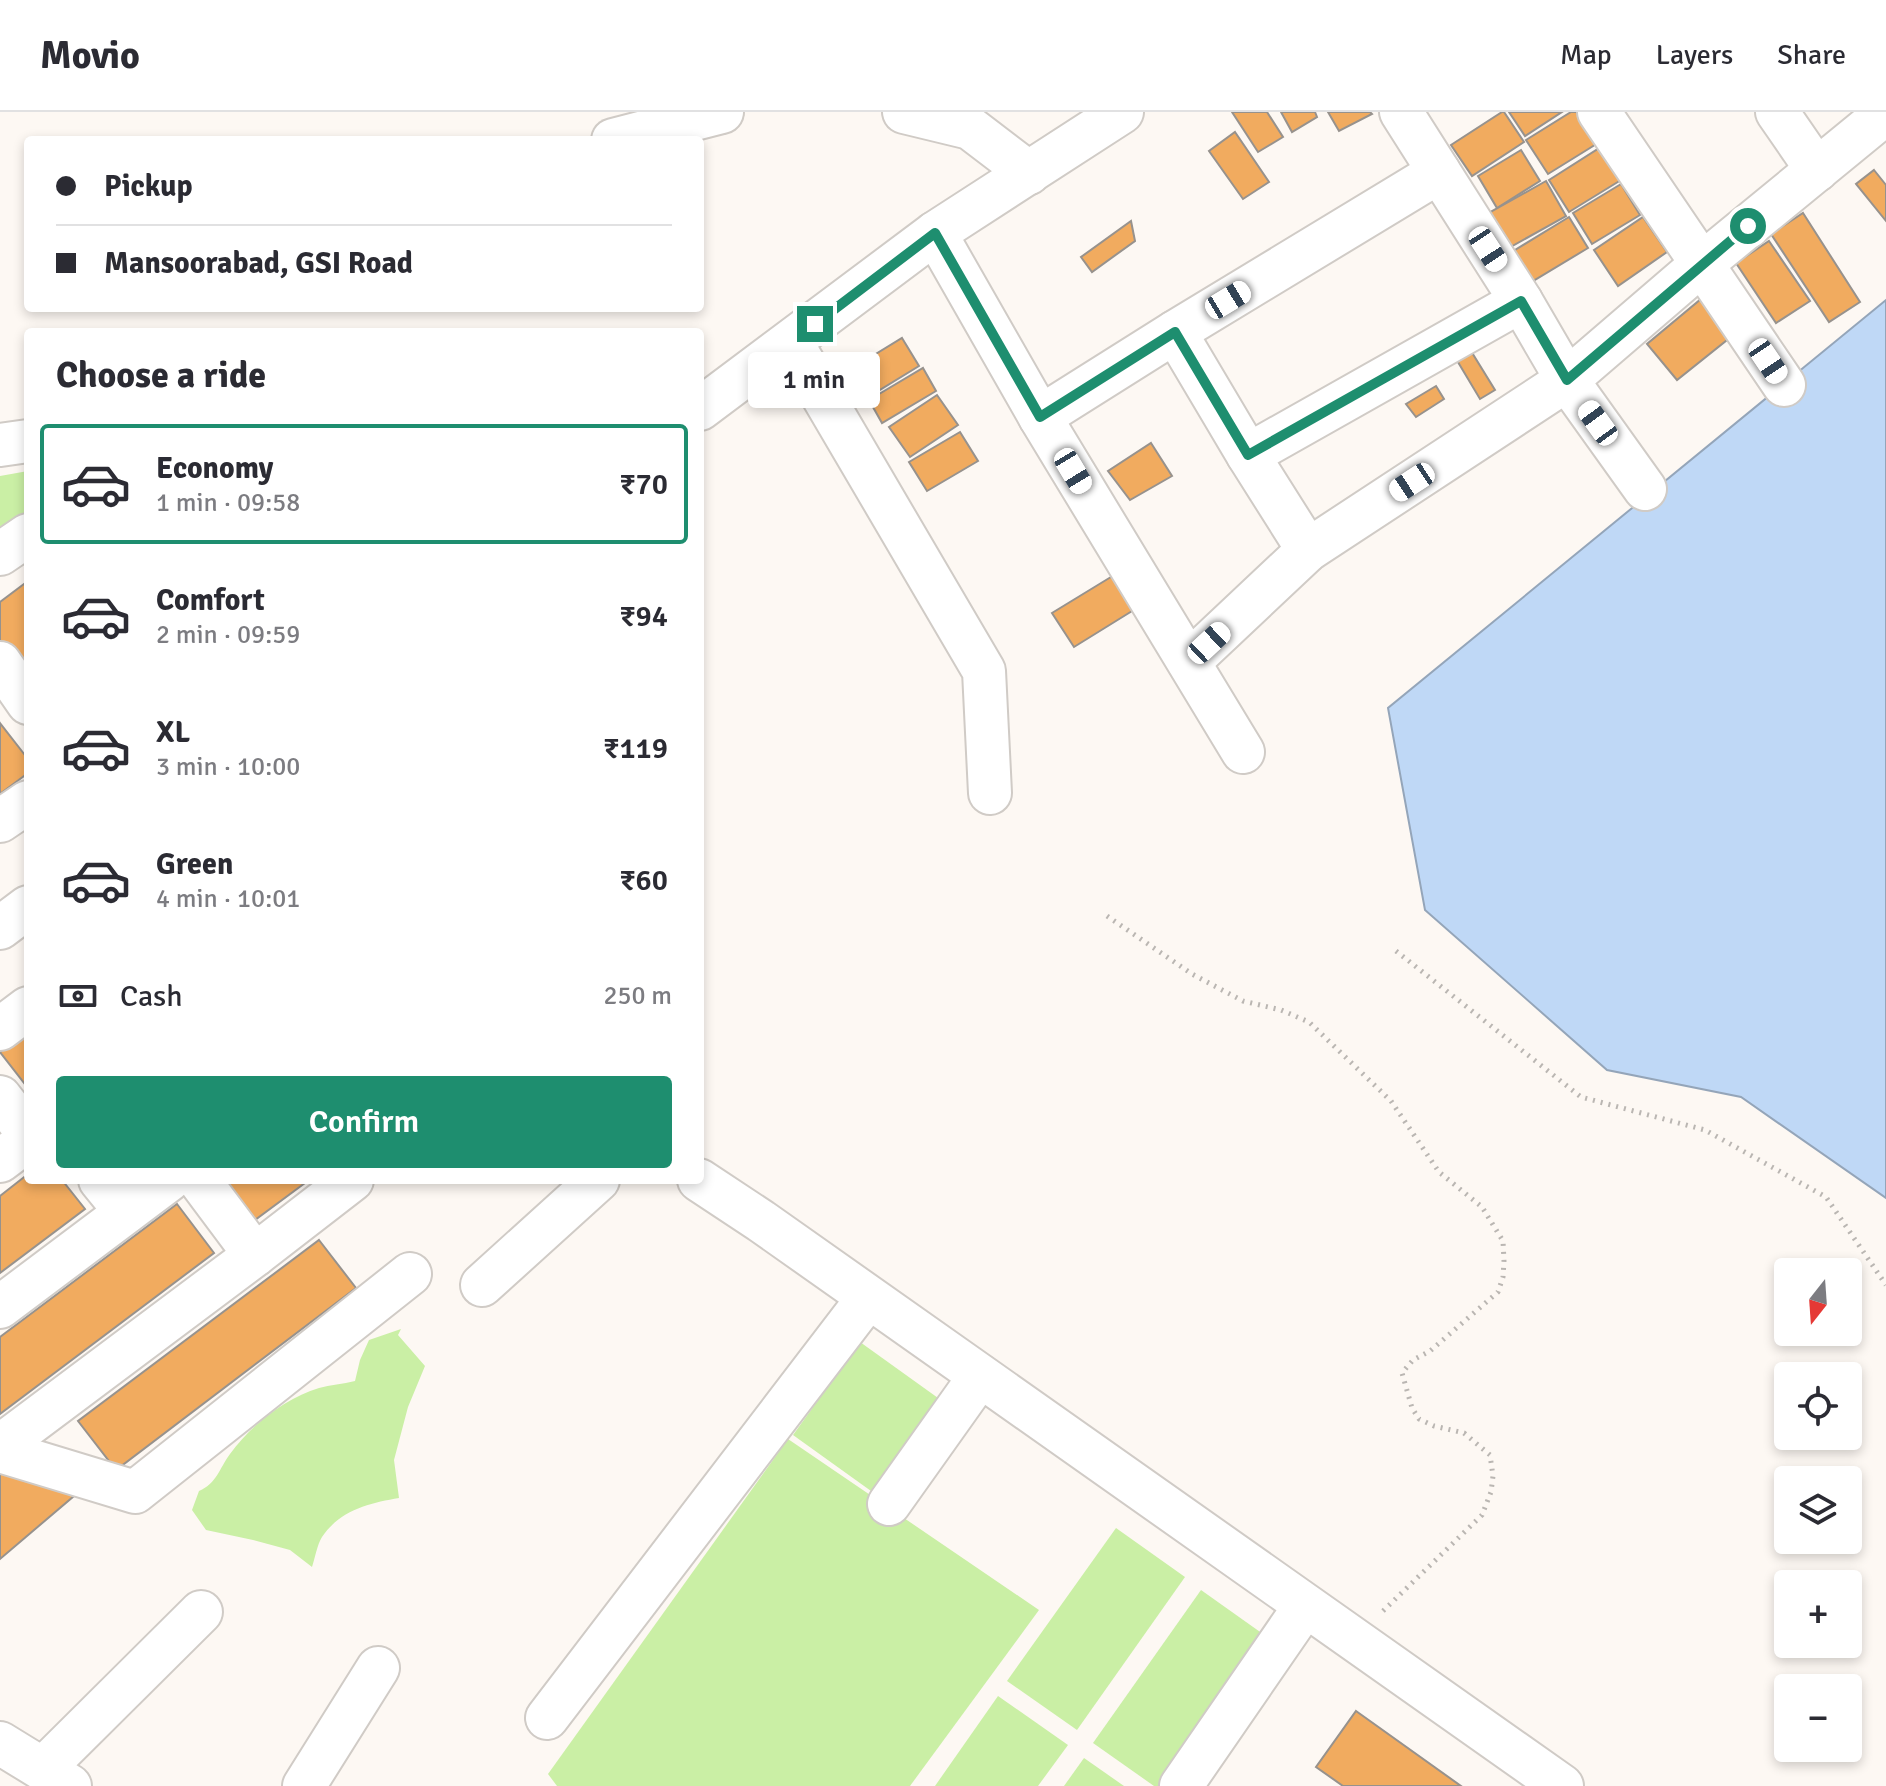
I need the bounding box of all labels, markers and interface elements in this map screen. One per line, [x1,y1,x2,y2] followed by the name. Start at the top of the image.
[40,32,140,79] text: Movio
[1560,38,1612,72] text: Map
[1656,38,1733,72] text: Layers
[1777,38,1846,72] text: Share
[104,168,193,205] text: Pickup
[1730,208,1766,244] route start
[1465,222,1511,276] car
[104,245,413,282] text: Mansoorabad, GSI Road
[1201,277,1255,323] car
[797,306,833,342] route end
[1745,334,1791,388] car
[749,352,881,408] callout: 1 min
[56,353,266,398] text: Choose a ride
[783,364,845,396] text: 1 min
[1574,397,1622,449] car
[1050,444,1096,498] car
[60,448,132,520] icon: car
[156,450,273,487] text: Economy
[1385,459,1439,505] car
[619,466,668,503] text: ₹70
[156,487,300,519] text: 1 min · 09:58
[60,580,132,652] icon: car
[156,582,265,619] text: Comfort
[619,598,668,635] text: ₹94
[1183,618,1235,668] car
[156,619,300,651] text: 2 min · 09:59
[60,712,132,784] icon: car
[156,714,190,751] text: XL
[603,730,668,767] text: ₹119
[156,751,300,783] text: 3 min · 10:00
[60,844,132,916] icon: car
[156,846,233,883] text: Green
[619,862,668,899] text: ₹60
[156,883,300,915] text: 4 min · 10:01
[56,974,100,1018] icon: cash
[120,978,183,1015] text: Cash
[603,980,672,1012] text: 250 m
[56,1076,672,1168] button: Confirm
[1774,1258,1862,1346] north arrow
[1774,1258,1862,1762] map controls
[1774,1362,1862,1450] button: locate
[1774,1466,1862,1554] button: layers
[1774,1570,1862,1658] button: +
[1774,1674,1862,1762] button: −

